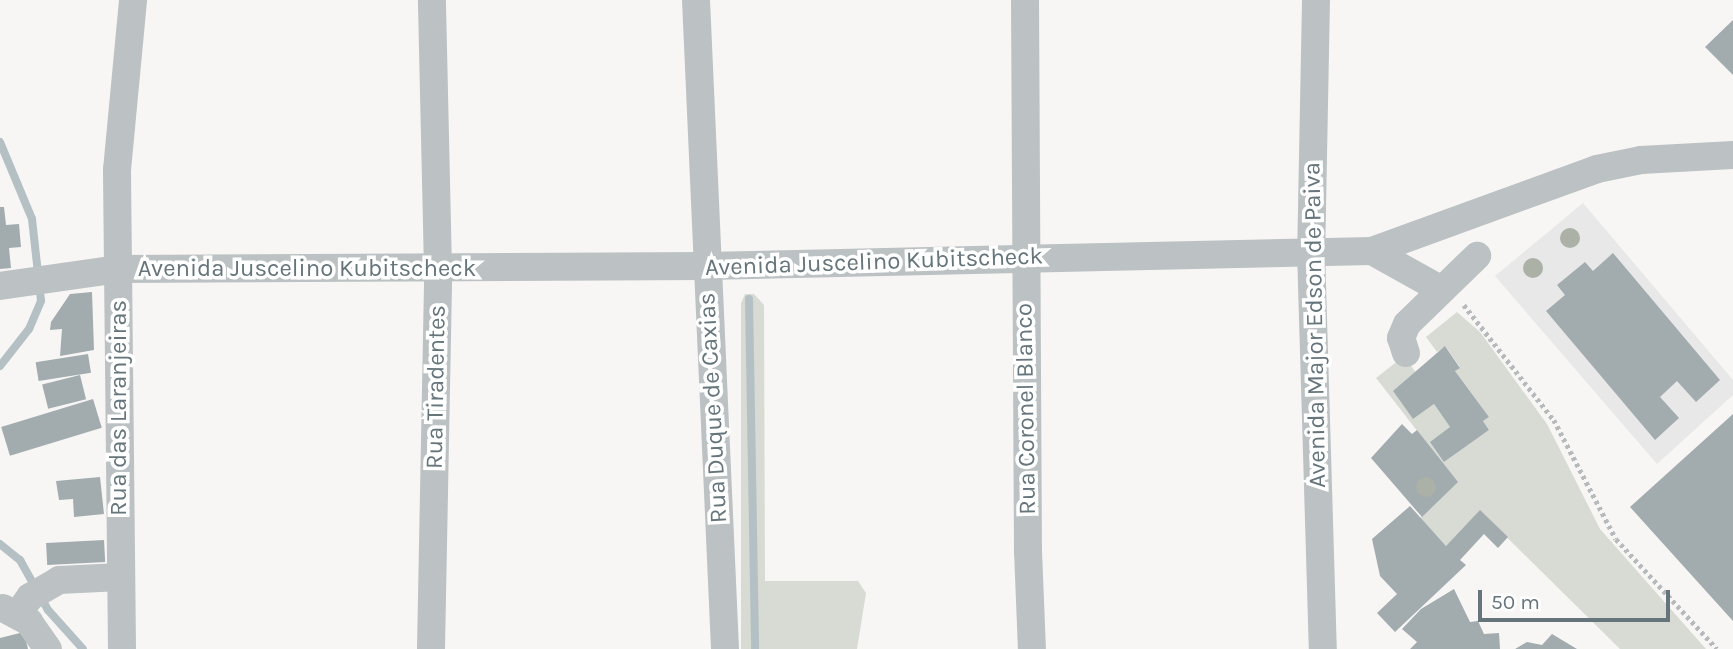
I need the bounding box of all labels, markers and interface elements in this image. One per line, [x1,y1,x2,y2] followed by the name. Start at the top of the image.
[1298,162,1332,488] street label: Avenida Major Edson de Paiva
[704,242,1044,282] street label: Avenida Juscelino Kubitscheck
[138,255,476,283] street label: Avenida Juscelino Kubitscheck
[693,292,733,524] street label: Rua Duque de Caxias
[105,300,133,516] street label: Rua das Laranjeiras
[1010,303,1042,515] street label: Rua Coronel Blanco
[420,305,452,469] street label: Rua Tiradentes
[1481,576,1674,620] scale bar
[1491,590,1540,614] text: 50 m

